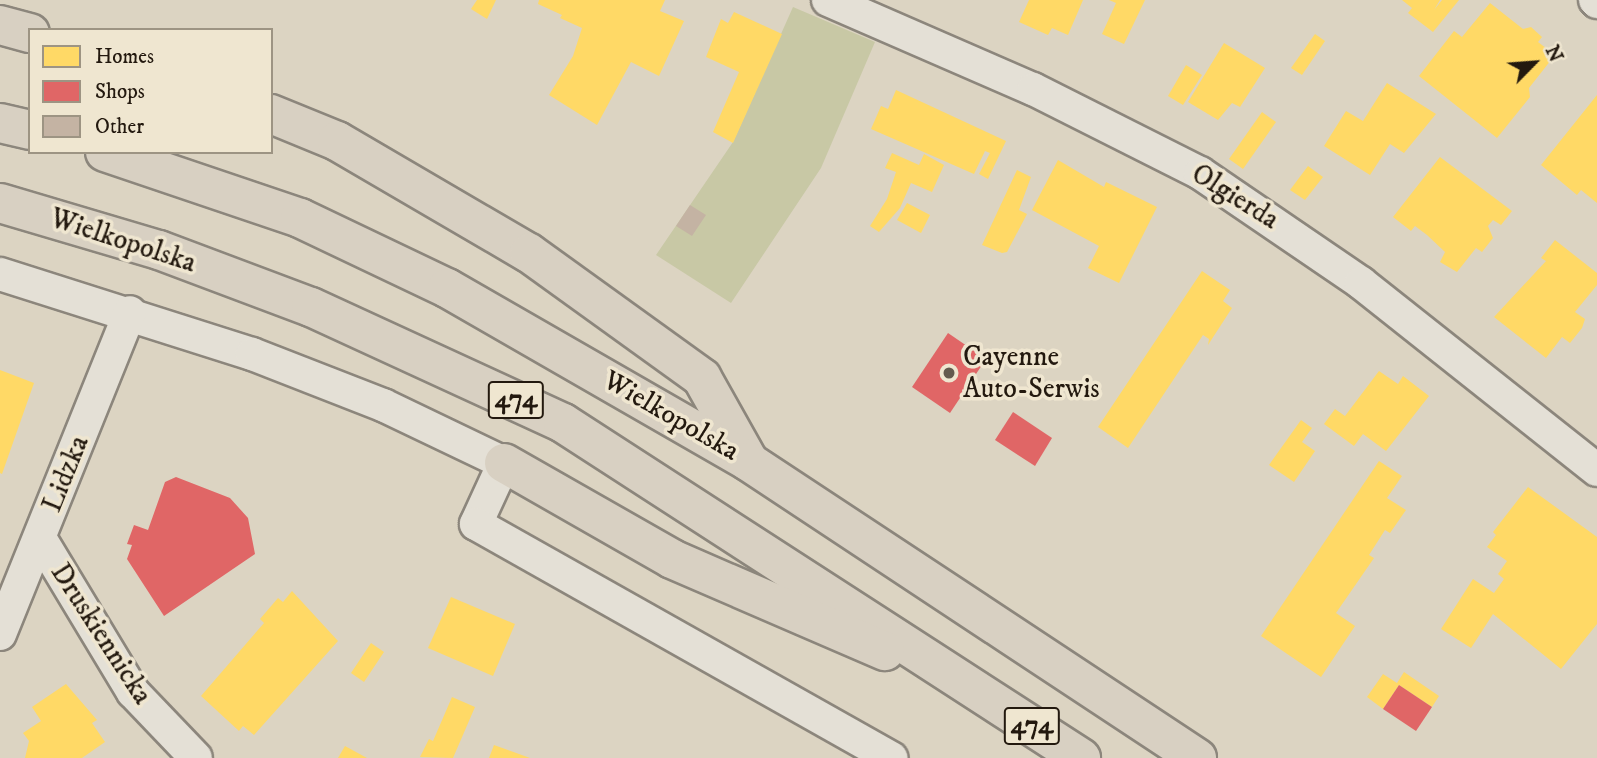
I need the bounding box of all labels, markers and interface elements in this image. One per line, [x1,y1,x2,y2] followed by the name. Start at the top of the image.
[28,28,273,154] legend
[1499,28,1569,98] north arrow
[1540,42,1567,66] text: N
[95,44,154,70] text: Homes
[95,79,145,105] text: Shops
[95,114,144,140] text: Other
[1185,157,1285,237] street label: Olgierda
[46,202,200,280] street label: Wielkopolska
[963,340,1100,406] place label: Cayenne Auto-Serwis
[597,364,745,468] street label: Wielkopolska
[941,365,957,381] marker: Cayenne Auto-Serwis
[486,378,546,422] road number: 474
[36,431,96,517] street label: Lidzka
[43,557,159,711] street label: Druskiennicka
[1002,704,1062,748] road number: 474

